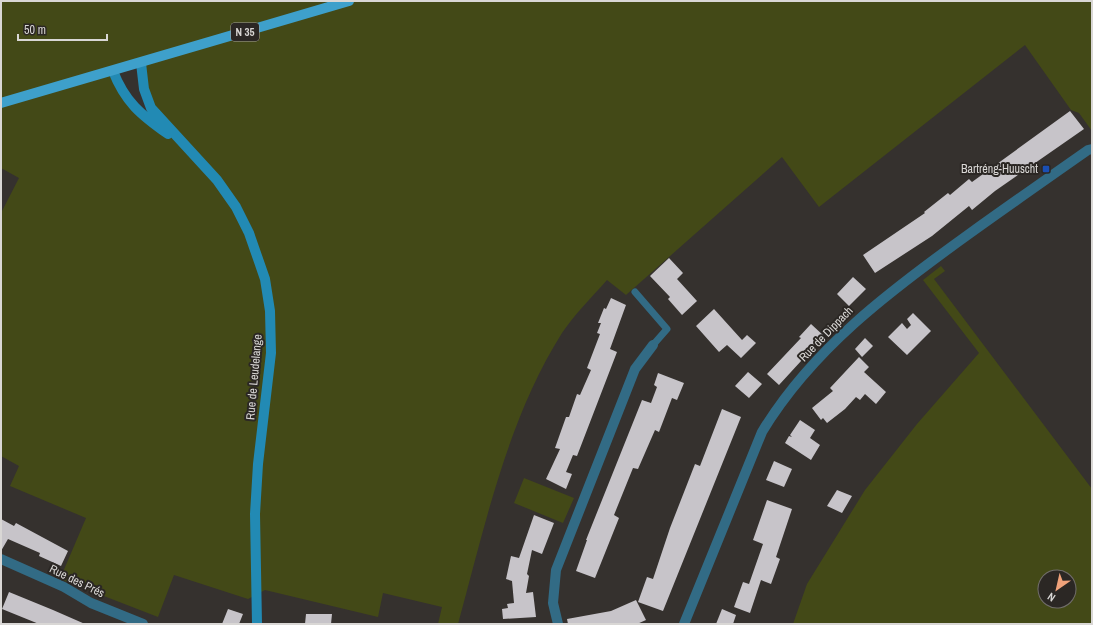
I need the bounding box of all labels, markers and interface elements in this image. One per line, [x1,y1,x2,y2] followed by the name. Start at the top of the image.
[18,16,107,42] scale bar
[24,22,46,38] text: 50 m
[231,23,259,41] road number: N 35
[961,161,1038,177] place label: Bartréng-Huuscht
[1041,164,1051,174] marker: Bartréng-Huuscht
[796,303,856,365] street label: Rue de Dippach
[242,334,266,420] street label: Rue de Leudelange
[47,561,107,601] street label: Rue des Prés
[1037,569,1077,609] north arrow
[1045,590,1058,605] text: N

